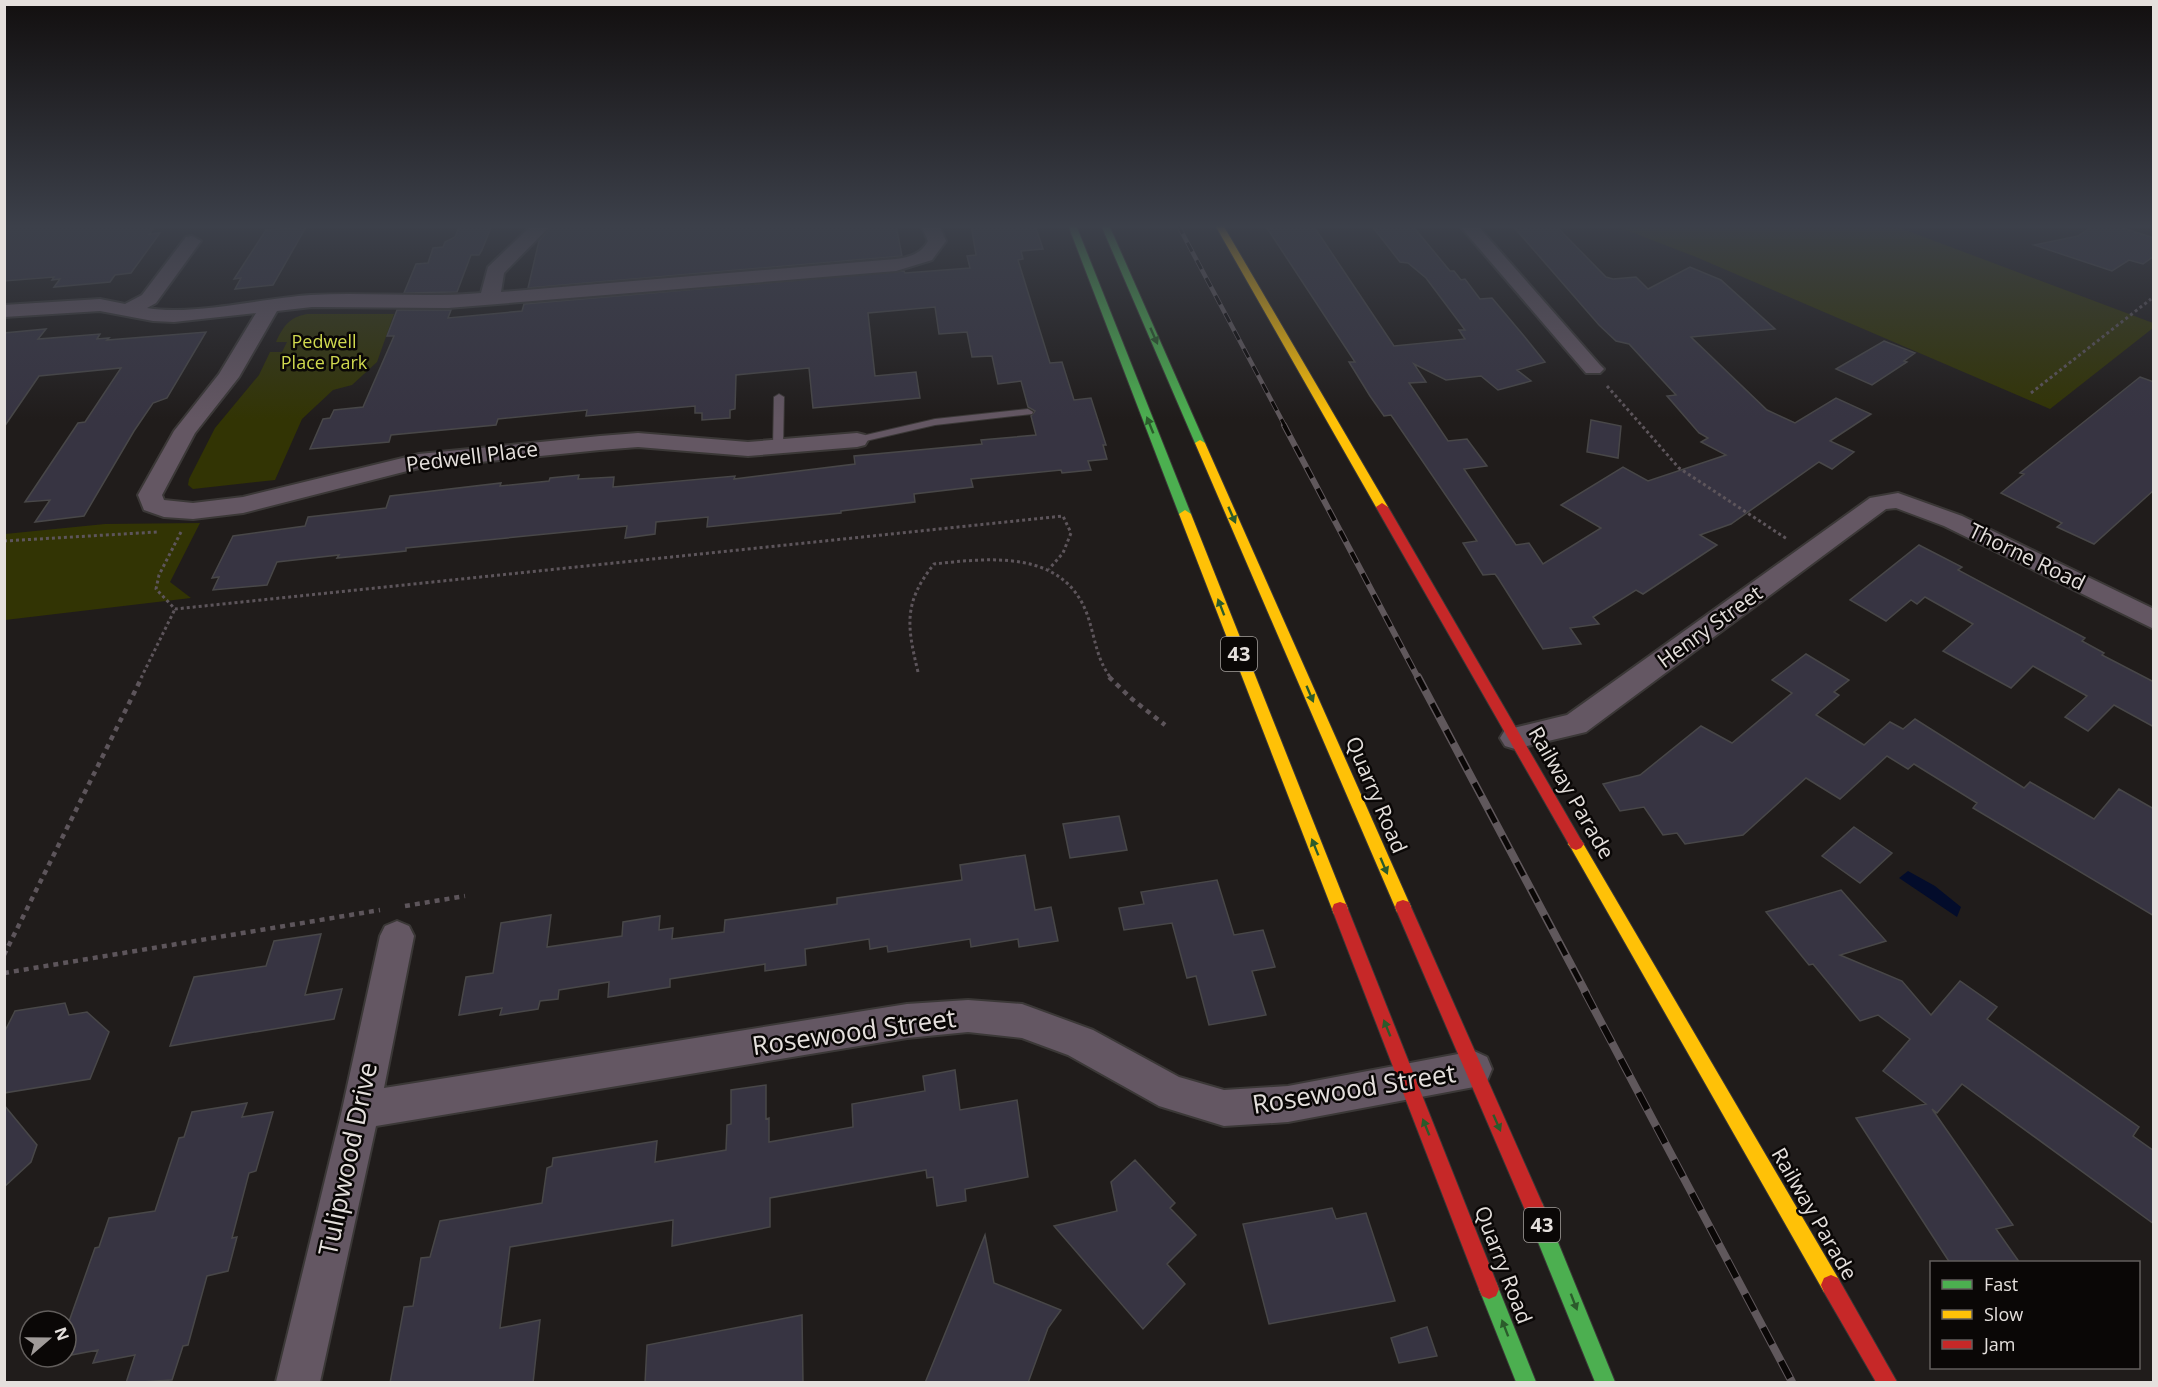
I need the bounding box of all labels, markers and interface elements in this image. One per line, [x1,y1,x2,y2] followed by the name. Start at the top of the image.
[1149,327,1159,345] one-way arrow
[281,329,368,374] park label: Pedwell Place Park
[1145,416,1155,434] one-way arrow
[404,434,540,478] street label: Pedwell Place
[1227,506,1237,524] one-way arrow
[1965,516,2090,596] street label: Thorne Road
[1651,579,1768,674] street label: Henry Street
[1216,598,1225,616] one-way arrow
[1221,637,1257,671] road number: 43
[1305,685,1315,703] one-way arrow
[1523,721,1621,864] street label: Railway Parade
[1340,732,1414,857] street label: Quarry Road
[1310,838,1320,856] one-way arrow
[1379,857,1389,875] one-way arrow
[750,999,958,1063] street label: Rosewood Street
[1382,1019,1392,1037] one-way arrow
[1250,1054,1458,1122] street label: Rosewood Street
[309,1059,385,1259] street label: Tulipwood Drive
[1493,1114,1502,1131] one-way arrow
[1421,1118,1430,1136] one-way arrow
[1766,1142,1864,1285] street label: Railway Parade
[1469,1202,1539,1328] street label: Quarry Road
[1524,1208,1560,1242] road number: 43
[1930,1261,2140,1369] legend
[1984,1272,2018,1296] text: Fast
[1570,1293,1579,1311] one-way arrow
[1984,1302,2023,1326] text: Slow
[18,1309,78,1369] north arrow
[1499,1319,1509,1337] one-way arrow
[50,1324,75,1344] text: N
[1982,1332,2016,1356] text: Jam

